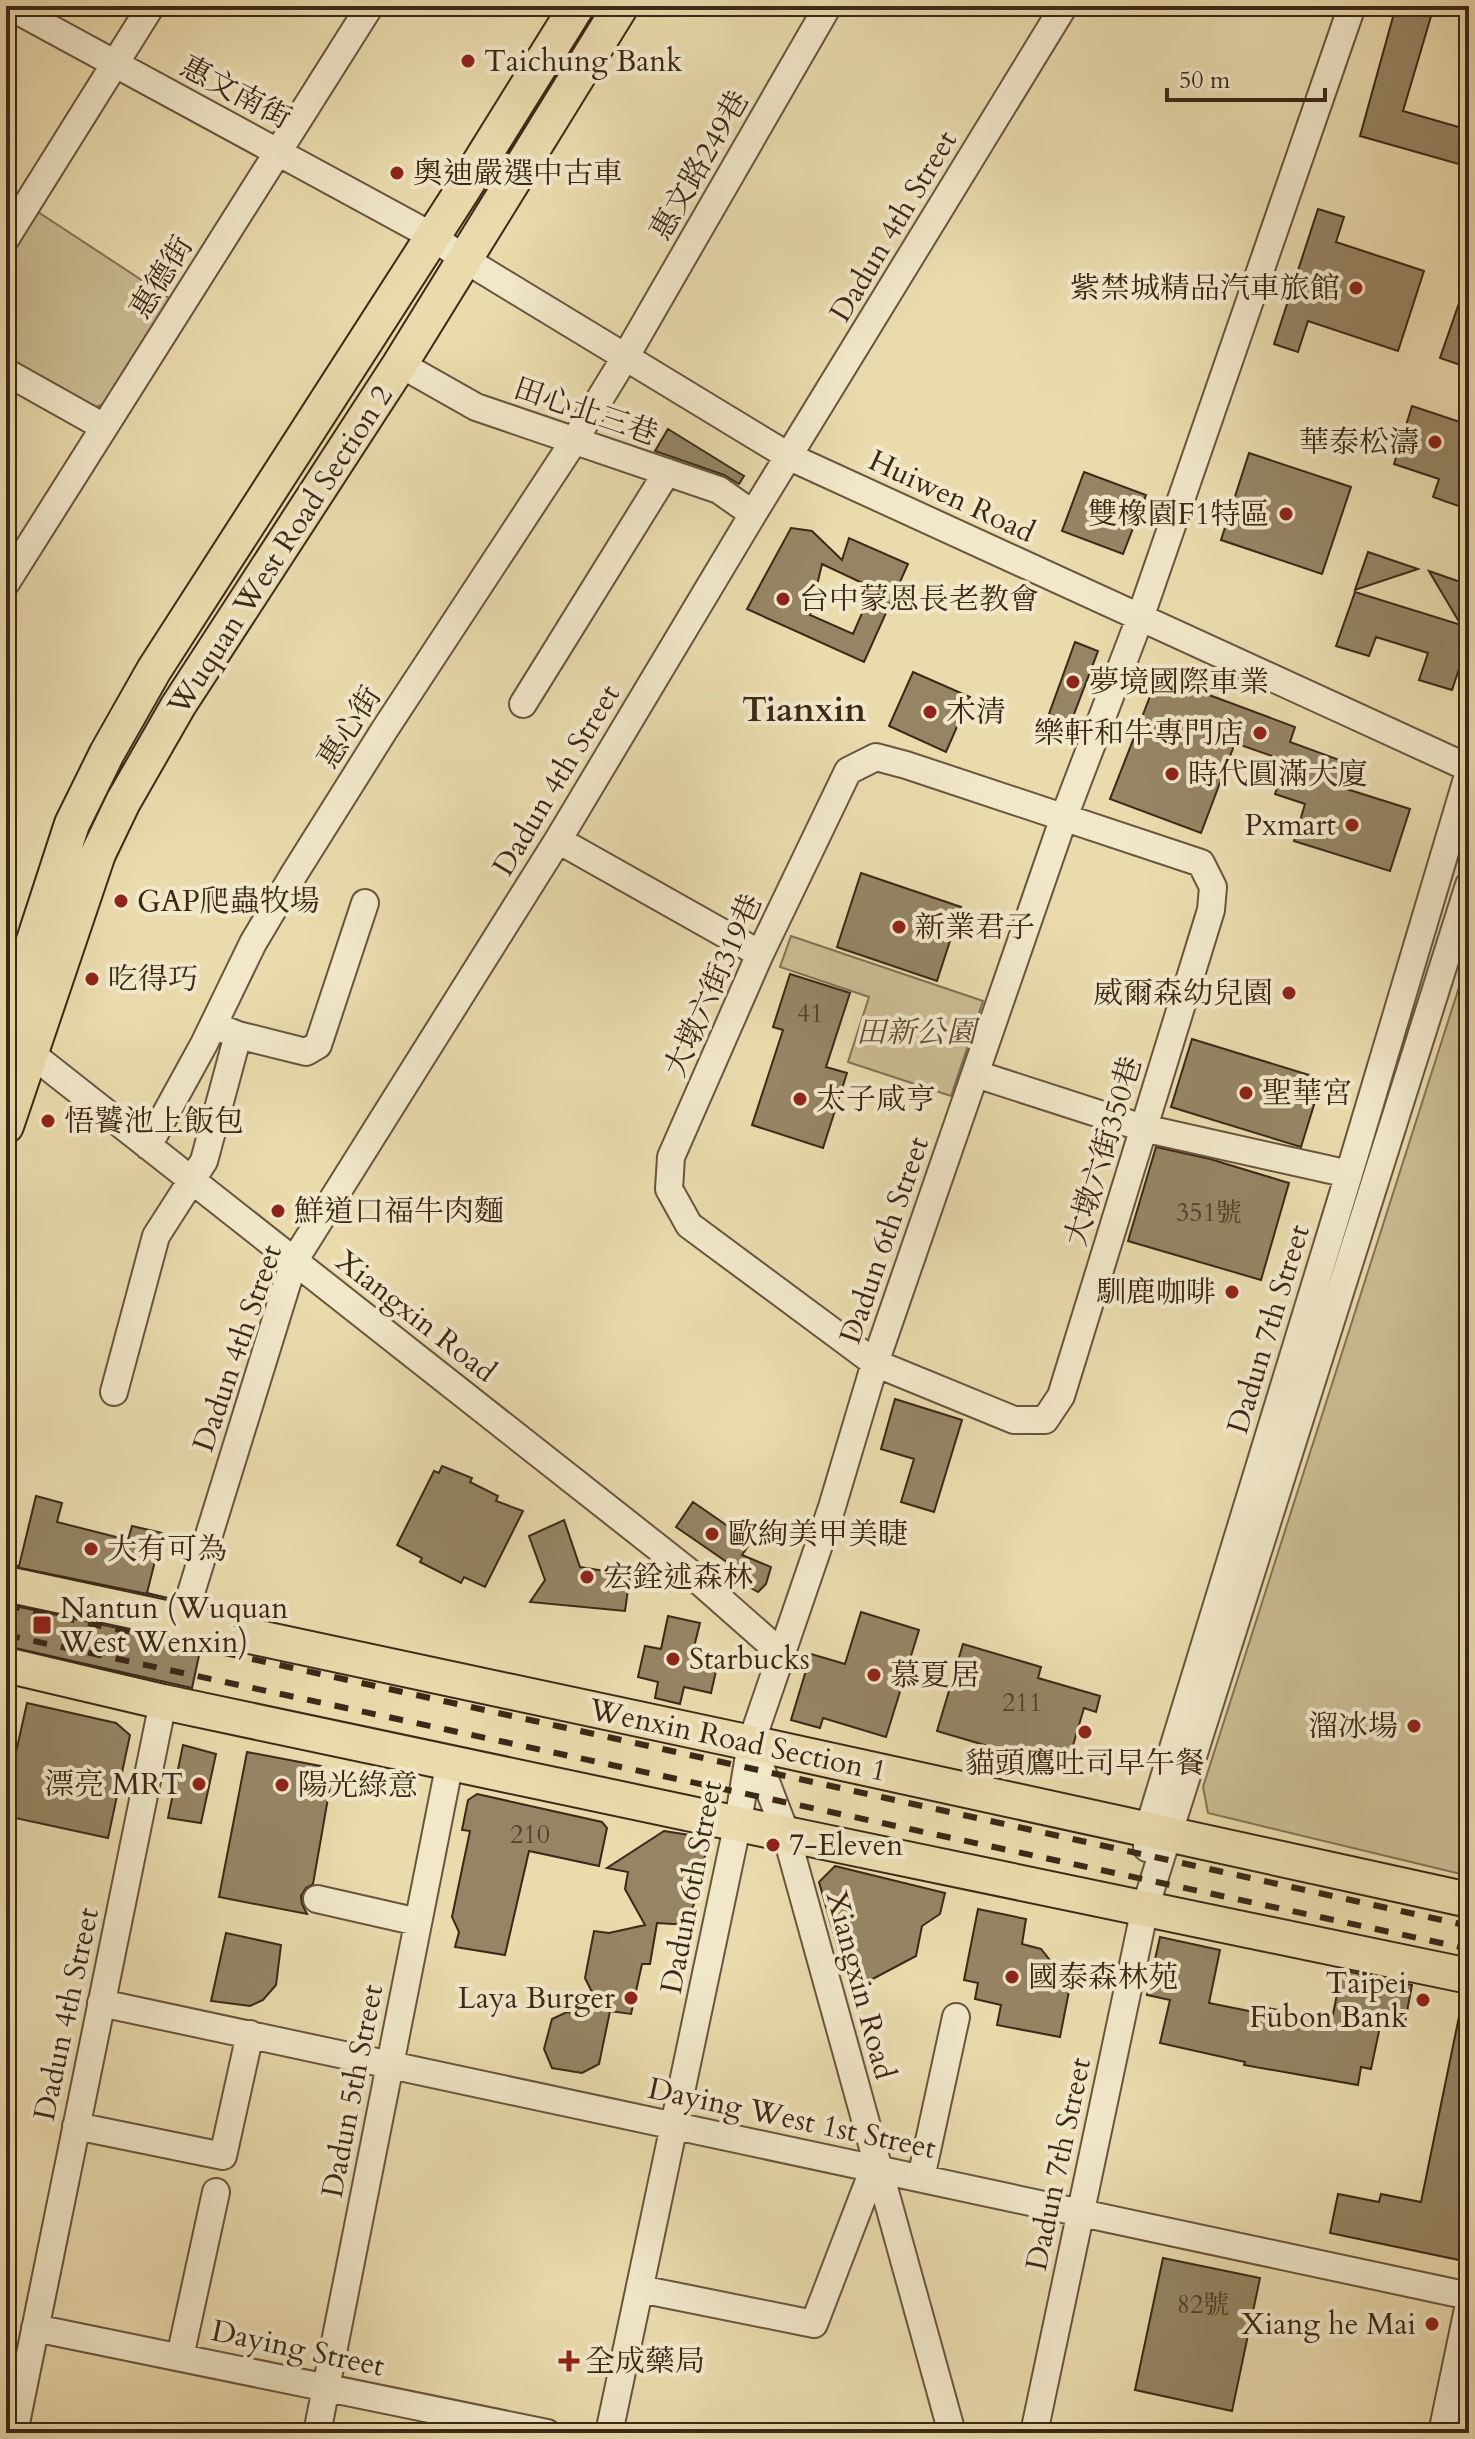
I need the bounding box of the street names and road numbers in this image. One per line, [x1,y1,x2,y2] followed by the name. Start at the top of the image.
[173,46,298,139] street label: 惠文南街
[640,83,759,247] street label: 惠文路249巷
[820,123,967,330] street label: Dadun 4th Street
[120,228,203,326] street label: 惠德街
[508,368,663,455] street label: 田心北三巷
[158,377,403,724] street label: Wuquan West Road Section 2
[862,440,1041,553] street label: Huiwen Road
[483,677,630,884] street label: Dadun 4th Street
[308,678,391,776] street label: 惠心街
[655,887,772,1083] street label: 大墩六街319巷
[1055,1051,1152,1251] street label: 大墩六街350巷
[830,1131,939,1349] street label: Dadun 6th Street
[1217,1219,1320,1439] street label: Dadun 7th Street
[183,1239,292,1457] street label: Dadun 4th Street
[327,1241,504,1392] street label: Xiangxin Road
[584,1689,890,1792] street label: Wenxin Road Section 1
[651,1776,732,1997] street label: Dadun 6th Street
[816,1886,905,2084] street label: Xiangxin Road
[24,1903,109,2124] street label: Dadun 4th Street
[312,1980,393,2201] street label: Dadun 5th Street
[1016,2053,1101,2274] street label: Dadun 7th Street
[644,2068,940,2169] street label: Daying West 1st Street
[208,2310,389,2387] street label: Daying Street

